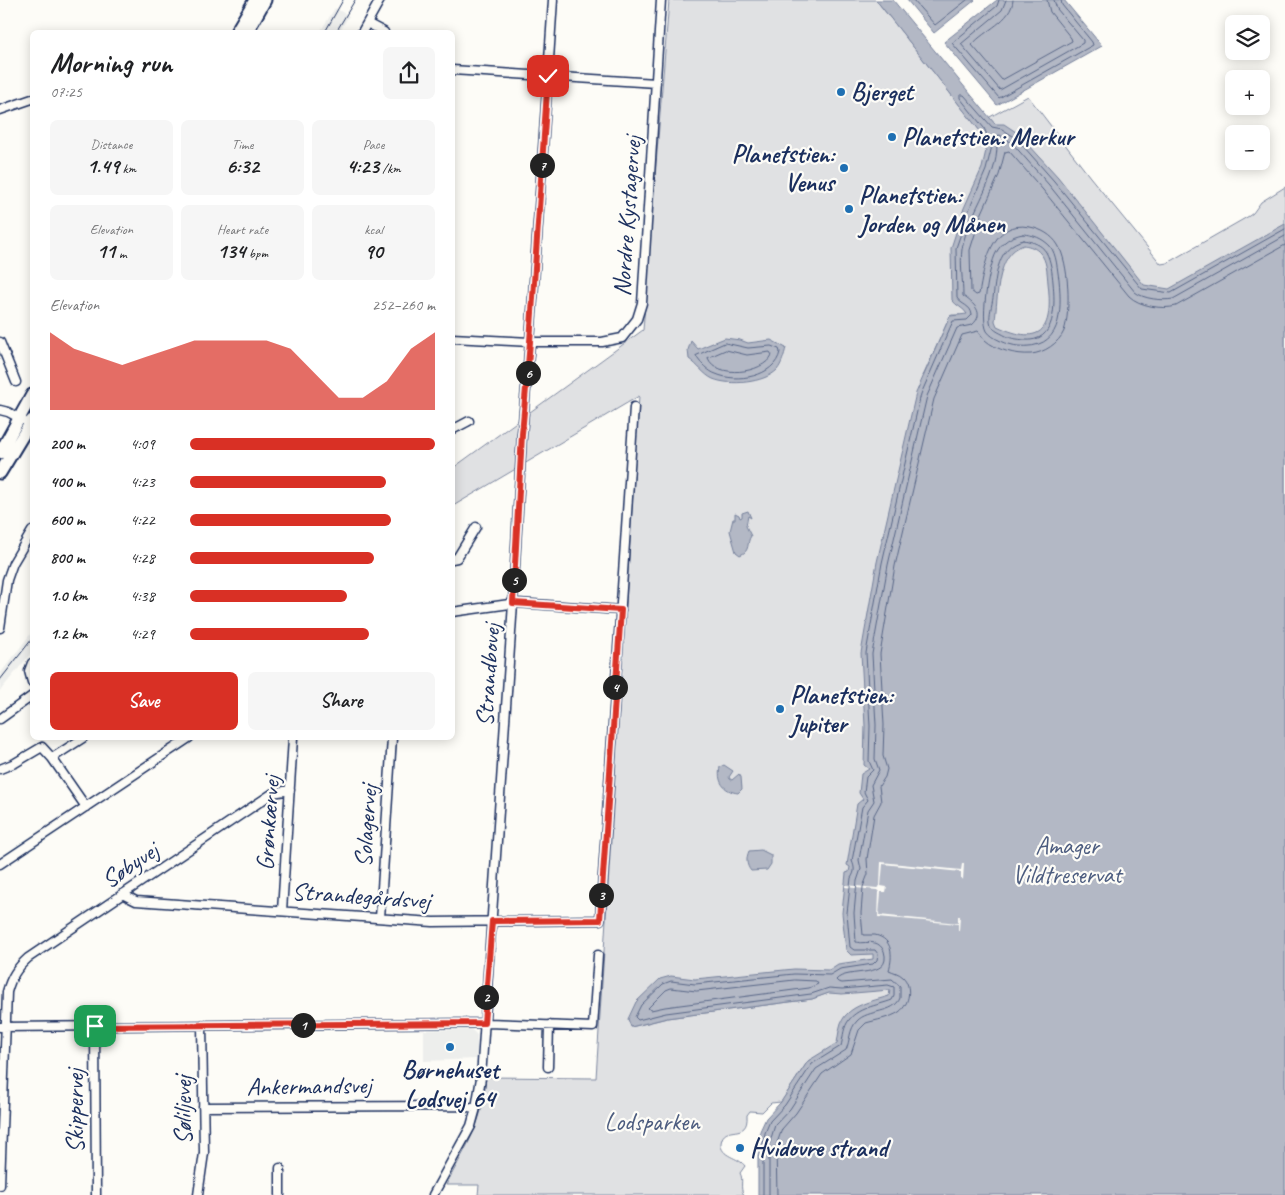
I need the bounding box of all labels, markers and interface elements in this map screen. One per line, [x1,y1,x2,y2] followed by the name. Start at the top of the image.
[1225,15,1270,170] map controls
[1225,15,1270,60] button: layers
[50,45,172,80] text: Morning run
[383,47,435,99] button: share
[527,55,569,97] pin
[534,62,562,90] icon: check
[1225,70,1270,115] button: +
[851,76,915,108] place label: Bjerget
[50,82,82,102] text: 07:25
[835,86,847,98] marker: Bjerget
[902,121,1077,153] place label: Planetstien: Merkur
[1225,125,1270,170] button: −
[886,131,898,143] marker: Planetstien: Merkur
[605,132,649,297] street label: Nordre Kystagervej
[91,136,132,153] text: Distance
[232,136,253,153] text: Time
[363,136,384,153] text: Pace
[732,138,837,199] place label: Planetstien: Venus
[530,152,554,178] pin: 7
[87,153,119,179] text: 1.49
[226,153,259,179] text: 6:32
[346,153,379,179] text: 4:23
[539,157,546,174] text: 7
[119,160,136,177] text: km
[379,160,401,177] text: /km
[838,162,850,174] marker: Planetstien: Venus
[857,179,1006,240] place label: Planetstien: Jorden og Månen
[843,203,855,215] marker: Planetstien: Jorden og Månen
[90,221,133,238] text: Elevation
[217,221,268,238] text: Heart rate
[364,221,383,238] text: kcal
[96,238,115,264] text: 11
[217,238,245,264] text: 134
[364,238,383,264] text: 90
[115,245,127,262] text: m
[245,245,268,262] text: bpm
[50,295,99,315] text: Elevation
[372,295,435,315] text: 252–260 m
[516,360,540,386] pin: 6
[525,365,532,382] text: 6
[50,434,85,454] text: 200 m
[130,434,155,454] text: 4:09
[50,472,85,492] text: 400 m
[130,472,155,492] text: 4:23
[50,510,85,530] text: 600 m
[130,510,155,530] text: 4:22
[50,548,85,568] text: 800 m
[130,548,155,568] text: 4:28
[502,568,526,592] pin: 5
[511,572,518,589] text: 5
[50,586,87,606] text: 1.0 km
[130,586,155,606] text: 4:38
[468,620,508,728] street label: Strandbovej
[50,624,87,644] text: 1.2 km
[130,624,155,644] text: 4:29
[50,672,238,730] button: Save
[248,672,435,730] button: Share
[602,674,628,700] pin: 4
[612,679,619,696] text: 4
[788,679,895,740] place label: Planetstien: Jupiter
[774,703,786,715] marker: Planetstien: Jupiter
[249,771,287,872] street label: Grønkærvej
[347,780,385,868] street label: Solagervej
[1012,830,1124,891] park label: Amager Vildtreservat
[95,833,167,896] street label: Søbyvej
[291,875,435,917] street label: Strandegårdsvej
[588,882,614,908] pin: 3
[598,887,605,904] text: 3
[474,984,498,1010] pin: 2
[483,989,490,1006] text: 2
[74,1005,116,1047] pin
[81,1012,109,1040] icon: arrive
[290,1012,316,1038] pin: 1
[300,1017,307,1034] text: 1
[444,1041,456,1053] marker: Børnehuset Lodsvej 64
[402,1054,501,1115] place label: Børnehuset Lodsvej 64
[59,1066,91,1153] street label: Skippervej
[246,1069,375,1103] street label: Ankermandsvej
[167,1072,199,1144] street label: Søliljevej
[605,1106,701,1138] park label: Lodsparken
[750,1132,891,1164] place label: Hvidovre strand
[734,1142,746,1154] marker: Hvidovre strand

